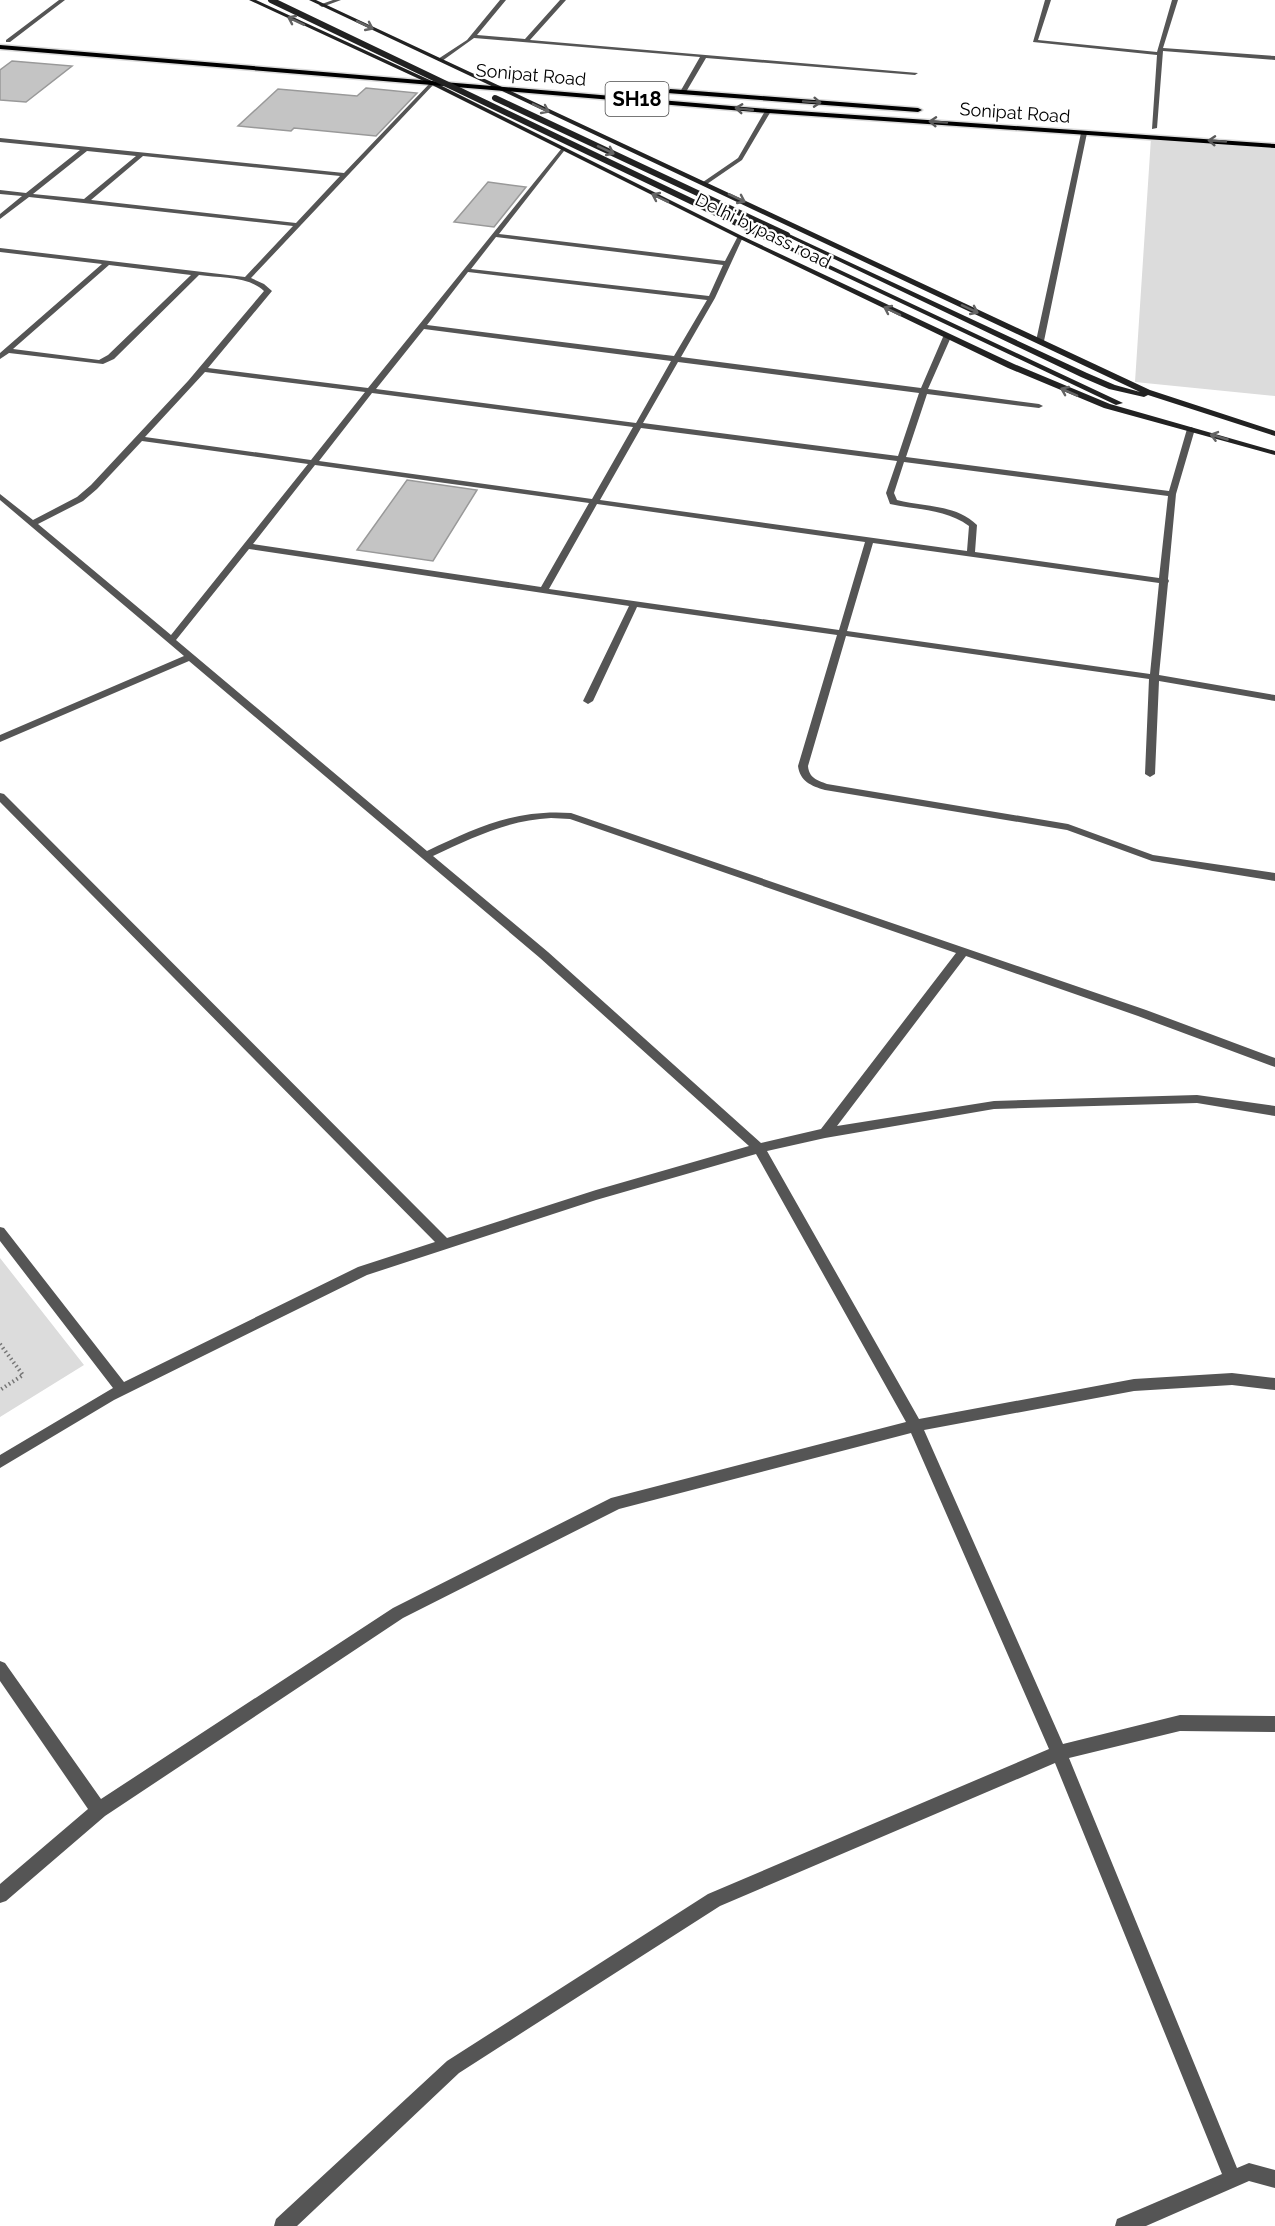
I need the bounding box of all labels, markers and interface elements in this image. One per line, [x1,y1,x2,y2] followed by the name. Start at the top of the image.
[288,14,306,26] one-way arrow
[355,19,373,31] one-way arrow
[475,59,587,90] street label: Sonipat Road
[606,82,668,116] road number: SH18
[802,97,822,108] one-way arrow
[959,98,1071,127] street label: Sonipat Road
[532,102,550,114] one-way arrow
[734,103,754,114] one-way arrow
[929,116,949,127] one-way arrow
[1207,136,1227,147] one-way arrow
[597,145,615,157] one-way arrow
[692,189,835,273] street label: Delhi bypass road
[652,192,669,204] one-way arrow
[728,193,746,205] one-way arrow
[961,303,979,315] one-way arrow
[884,304,902,316] one-way arrow
[1061,386,1079,397] one-way arrow
[1210,431,1229,442] one-way arrow

